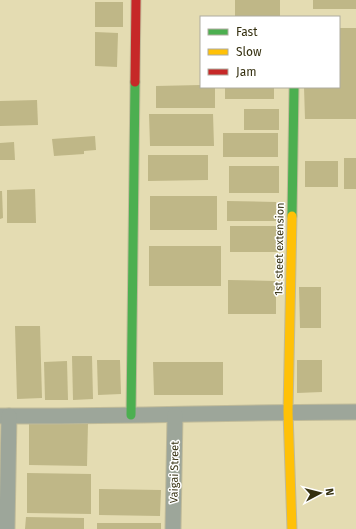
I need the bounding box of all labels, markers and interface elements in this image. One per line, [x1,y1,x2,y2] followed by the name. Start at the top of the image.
[200,16,340,88] legend
[236,25,258,39] text: Fast
[236,45,262,59] text: Slow
[236,65,256,79] text: Jam
[272,202,287,296] street label: 1st steet extension
[167,441,182,503] street label: Vaigai Street
[300,473,340,513] north arrow
[323,487,336,496] text: N

